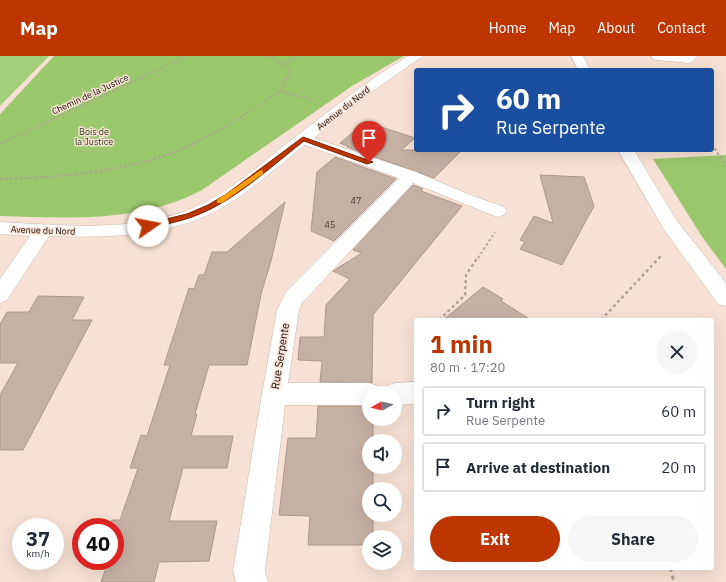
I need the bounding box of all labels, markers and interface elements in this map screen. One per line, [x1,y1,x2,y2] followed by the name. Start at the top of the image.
[20,16,58,40] text: Map
[489,19,526,37] text: Home
[548,19,575,37] text: Map
[597,19,635,37] text: About
[657,19,706,37] text: Contact
[50,71,130,117] street label: Chemin de la Justice
[496,80,561,117] text: 60 m
[314,84,372,132] street label: Avenue du Nord
[430,84,482,136] icon: right
[496,116,606,139] text: Rue Serpente
[352,121,386,162] pin
[75,126,113,147] park label: Bois de la Justice
[358,127,380,149] icon: arrive
[351,195,361,206] house number: 47
[127,205,169,247] position arrow
[325,219,335,230] house number: 45
[11,223,75,237] street label: Avenue du Nord
[268,322,292,390] street label: Rue Serpente
[430,328,493,360] text: 1 min
[656,331,698,373] button: close
[430,359,505,376] text: 80 m · 17:20
[362,386,402,426] north arrow
[362,386,402,570] map controls
[466,393,535,412] text: Turn right
[432,400,454,422] icon: right
[661,402,696,421] text: 60 m
[466,412,545,429] text: Rue Serpente
[362,434,402,474] button: sound
[432,456,454,478] icon: arrive
[466,458,610,477] text: Arrive at destination
[661,458,696,477] text: 20 m
[362,482,402,522] button: search
[430,516,560,562] button: Exit
[568,516,698,562] button: Share
[72,518,124,570] speed limit sign: 40
[26,525,50,552] text: 37
[362,530,402,570] button: layers
[26,547,50,560] text: km/h

